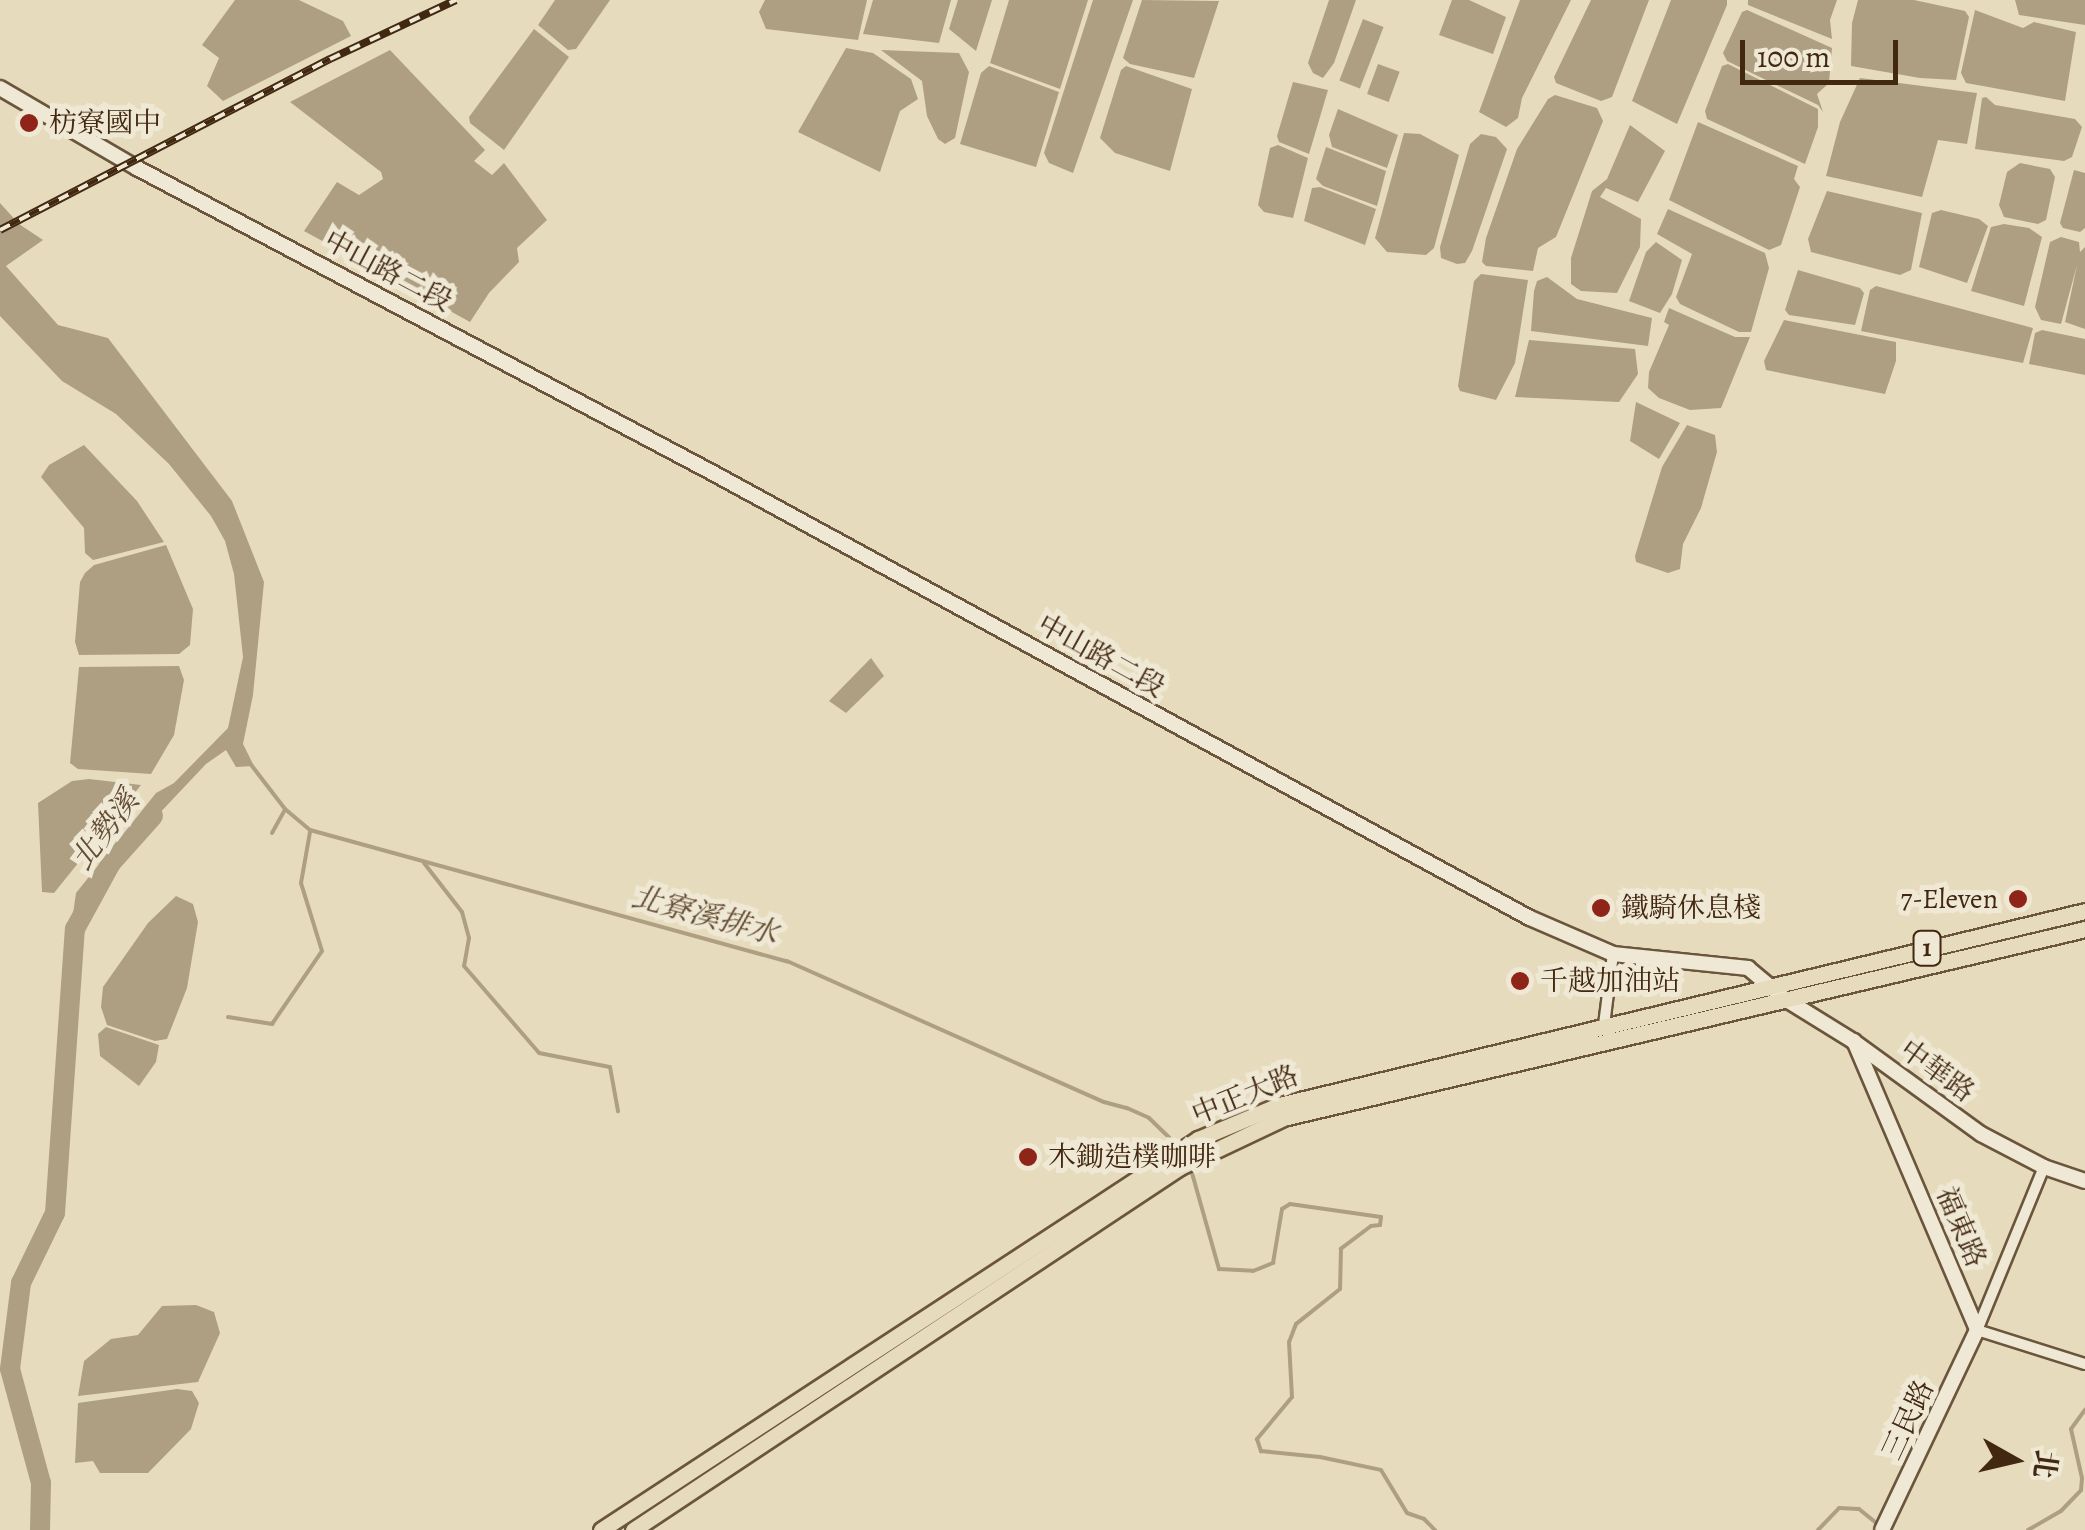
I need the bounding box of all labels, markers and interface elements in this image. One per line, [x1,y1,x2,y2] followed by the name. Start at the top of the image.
[1745,20,1902,82] scale bar
[1757,37,1830,77] text: 100 m
[49,106,161,140] place label: 枋寮國中
[18,112,40,134] marker: 枋寮國中
[318,223,458,319] street label: 中山路二段
[1032,607,1170,705] street label: 中山路二段
[64,783,146,877] water label: 北勢溪
[628,878,782,952] water label: 北寮溪排水
[1901,882,1998,916] place label: 7-Eleven
[2007,888,2029,910] marker: 7-Eleven
[1621,891,1761,925] place label: 鐵騎休息棧
[1590,897,1612,919] marker: 鐵騎休息棧
[1912,928,1942,968] road number: 1
[1540,964,1680,998] place label: 千越加油站
[1509,970,1531,992] marker: 千越加油站
[1893,1033,1981,1109] street label: 中華路
[1187,1058,1303,1132] street label: 中正大路
[1048,1140,1216,1174] place label: 木鋤造樸咖啡
[1017,1146,1039,1168] marker: 木鋤造樸咖啡
[1929,1182,1993,1272] street label: 福東路
[1875,1375,1941,1465] street label: 三民路
[1965,1410,2065,1510] north arrow
[2024,1448,2065,1481] text: 北

